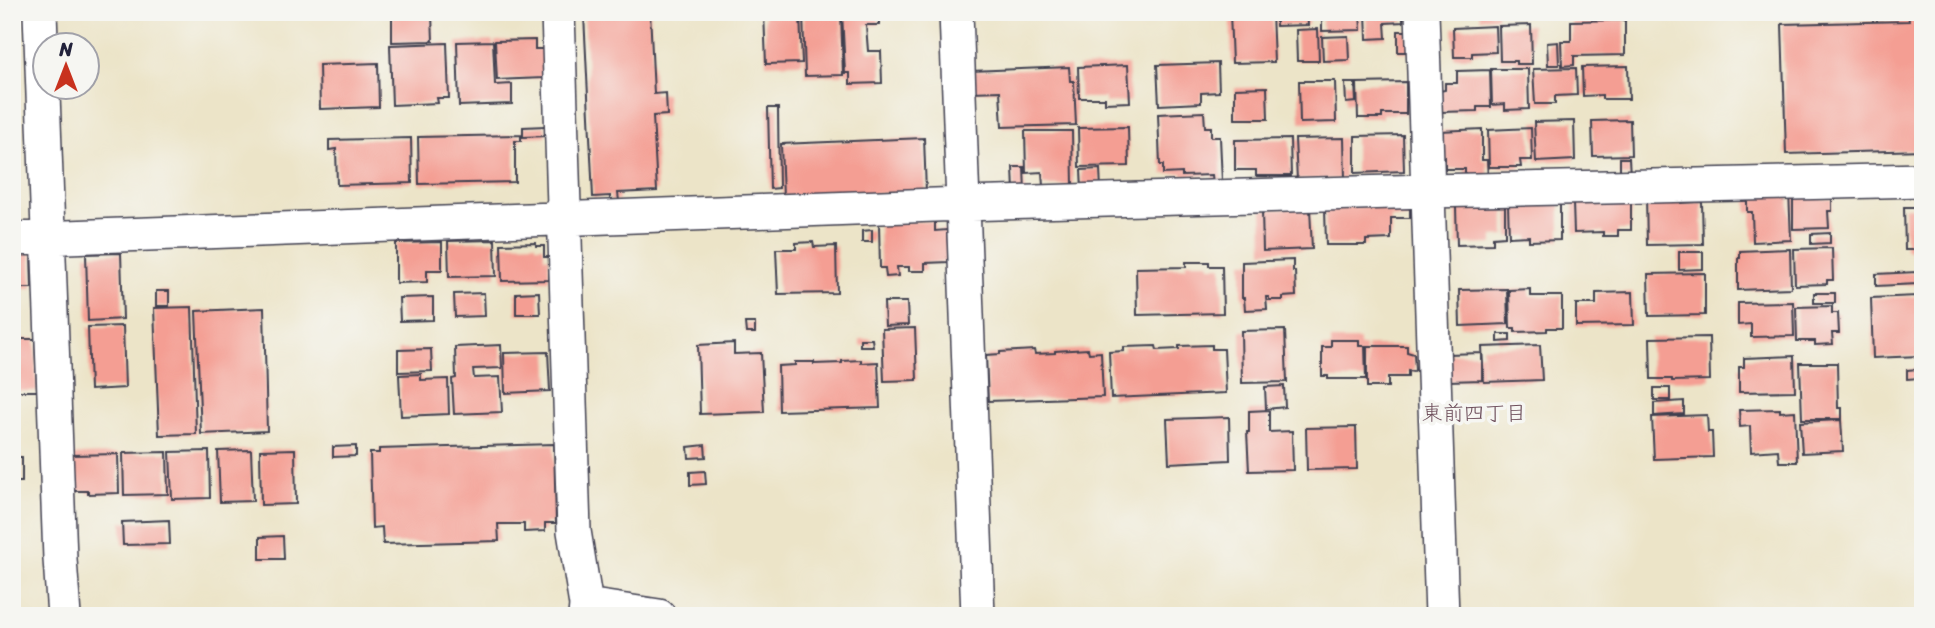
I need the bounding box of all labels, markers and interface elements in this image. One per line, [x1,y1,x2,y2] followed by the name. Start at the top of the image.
[32,32,102,102] north arrow
[58,33,73,66] text: N
[1422,394,1527,432] district label: 東前四丁目

